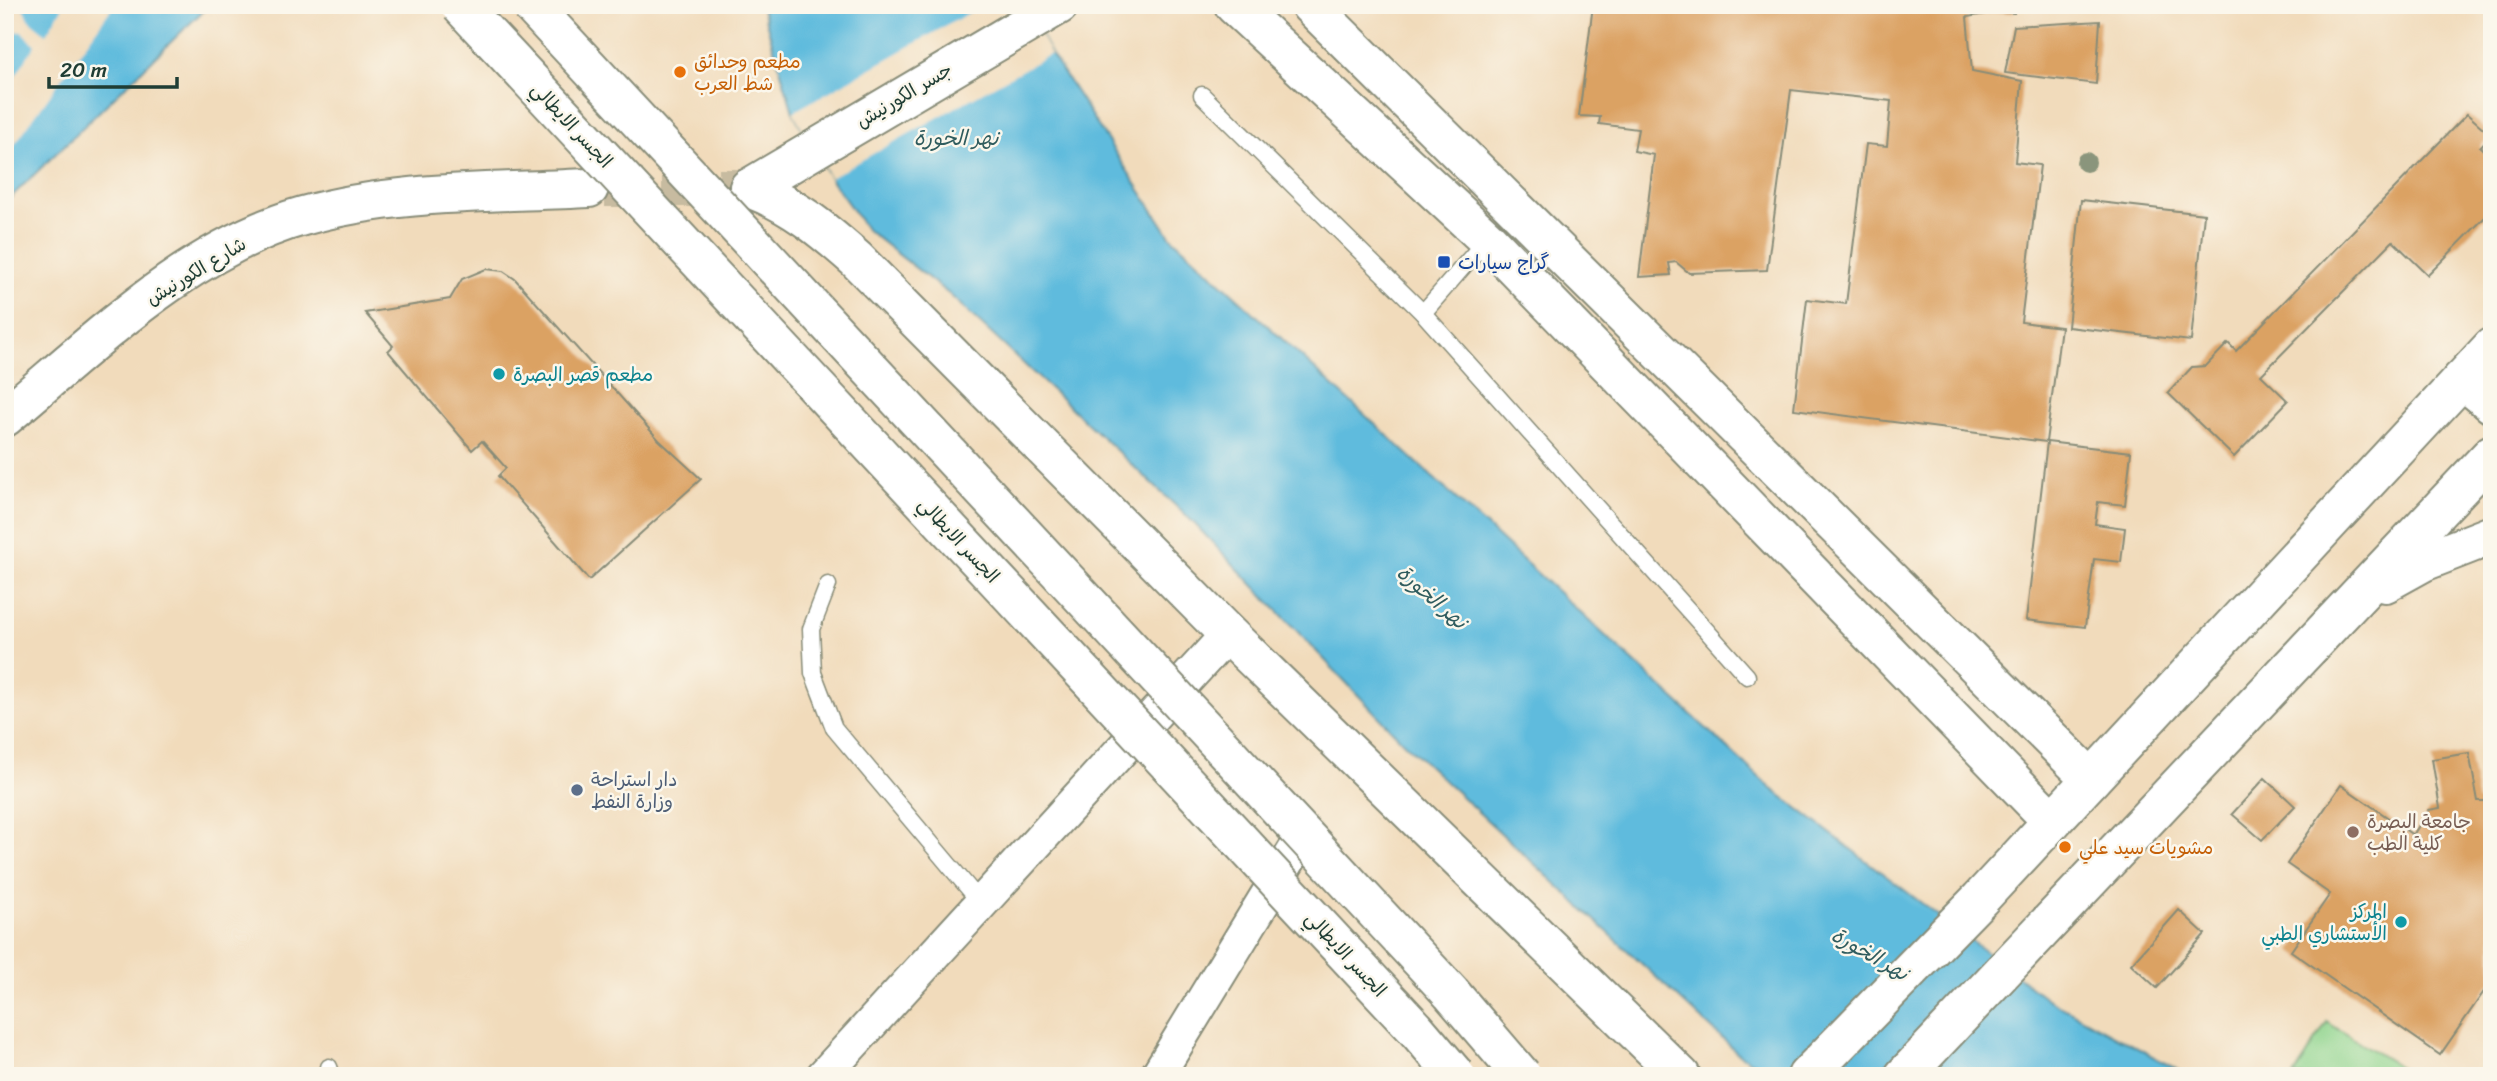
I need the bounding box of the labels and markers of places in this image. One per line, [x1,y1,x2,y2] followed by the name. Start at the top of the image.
[694,45,801,100] place label: مطعم وحدائق شط العرب
[672,64,688,80] marker: مطعم وحدائق شط العرب
[1458,246,1550,279] place label: گراج سيارات
[1436,254,1452,270] marker: گراج سيارات
[513,358,653,391] place label: مطعم قصر البصرة
[491,366,507,382] marker: مطعم قصر البصرة
[591,763,677,818] place label: دار استراحة وزارة النفط
[569,782,585,798] marker: دار استراحة وزارة النفط
[2367,805,2471,860] place label: جامعة البصرة كلية الطب
[2345,824,2361,840] marker: جامعة البصرة كلية الطب
[2079,831,2213,864] place label: مشويات سيد علي
[2057,839,2073,855] marker: مشويات سيد علي
[2261,895,2387,950] place label: المركز الأستشاري الطبي
[2393,914,2409,930] marker: المركز الأستشاري الطبي

